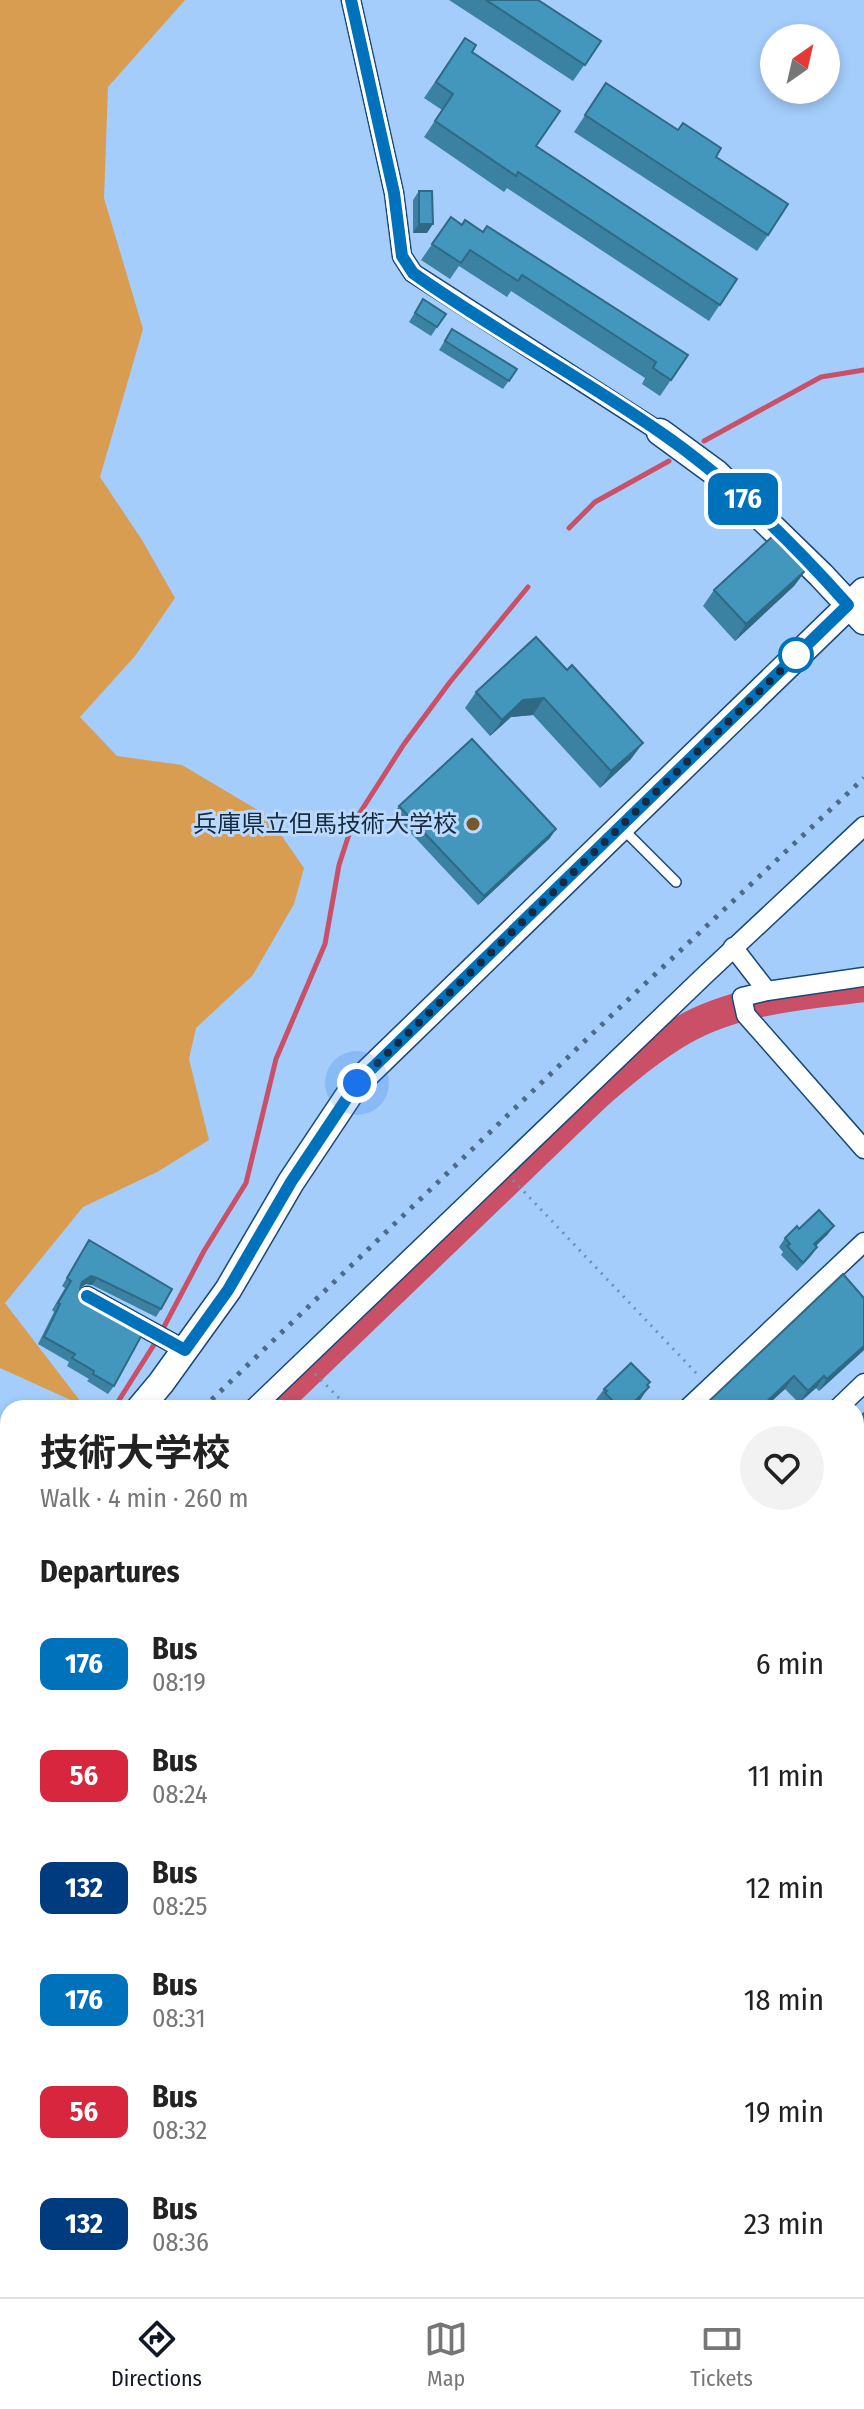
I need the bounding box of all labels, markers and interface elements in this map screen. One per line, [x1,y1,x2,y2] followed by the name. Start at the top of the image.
[760,24,840,104] north arrow
[760,24,840,104] map controls
[697,473,789,525] line badge: 176
[724,482,762,515] text: 176
[779,638,813,672] unlabelled marker
[193,810,457,838] place label: 兵庫県立但馬技術大学校
[464,815,482,833] marker: 兵庫県立但馬技術大学校
[337,1063,377,1103] your location
[740,1426,824,1510] button: heart
[40,1430,230,1476] text: 技術大学校
[40,1483,249,1514] text: Walk · 4 min · 260 m
[40,1554,180,1590] text: Departures
[152,1631,197,1667] text: Bus
[756,1646,824,1682] text: 6 min
[65,1647,103,1680] text: 176
[152,1667,206,1698] text: 08:19
[152,1743,197,1779] text: Bus
[748,1758,824,1794] text: 11 min
[70,1759,98,1792] text: 56
[152,1779,208,1810] text: 08:24
[152,1855,197,1891] text: Bus
[746,1870,824,1906] text: 12 min
[65,1871,103,1904] text: 132
[152,1891,207,1922] text: 08:25
[152,1967,197,2003] text: Bus
[744,1982,824,2018] text: 18 min
[65,1983,103,2016] text: 176
[152,2003,206,2034] text: 08:31
[152,2079,197,2115] text: Bus
[744,2094,824,2130] text: 19 min
[70,2095,98,2128] text: 56
[152,2115,207,2146] text: 08:32
[152,2191,197,2227] text: Bus
[744,2206,824,2242] text: 23 min
[65,2207,103,2240] text: 132
[152,2227,209,2258] text: 08:36
[111,2317,202,2392] tab: Directions
[424,2317,468,2392] tab: Map
[690,2317,753,2392] tab: Tickets

